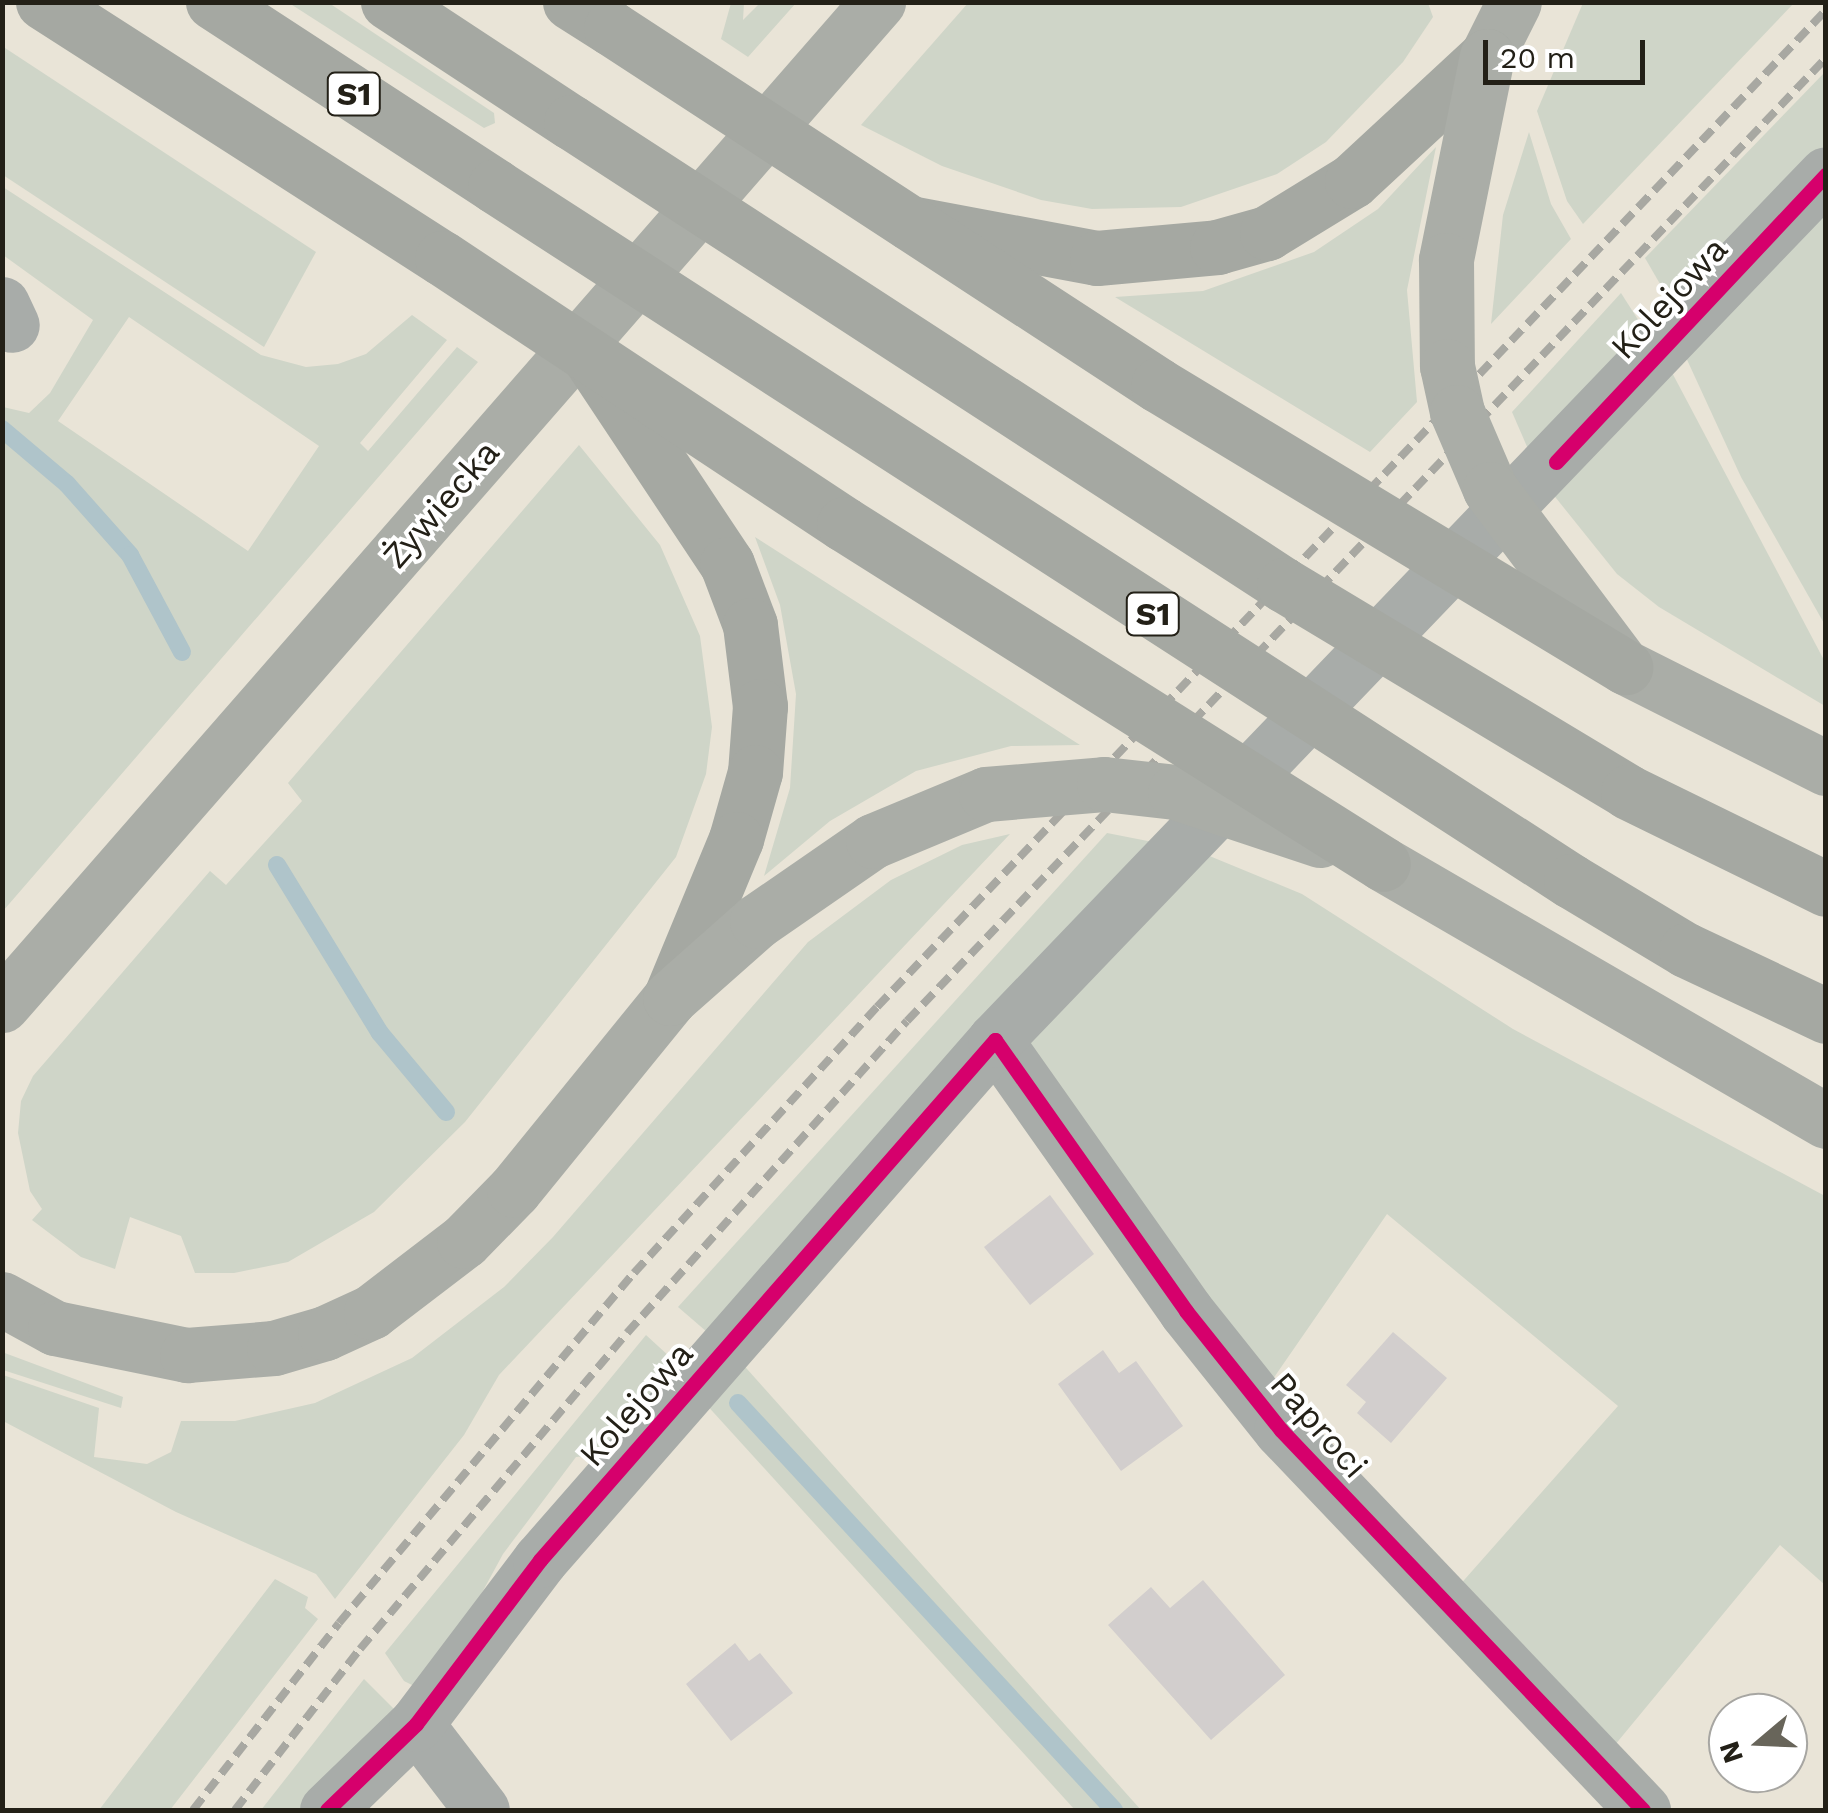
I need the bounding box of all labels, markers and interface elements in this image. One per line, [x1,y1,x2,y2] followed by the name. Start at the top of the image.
[1488,20,1650,82] scale bar
[1500,40,1575,75] text: 20 m
[326,67,382,121] road number: S1
[1602,228,1736,368] street label: Kolejowa
[374,431,508,577] street label: Żywiecka
[1126,587,1180,641] road number: S1
[570,1333,702,1475] street label: Kolejowa
[1262,1363,1376,1487] street label: Paproci
[1708,1693,1808,1793] north arrow
[1712,1737,1750,1767] text: N

